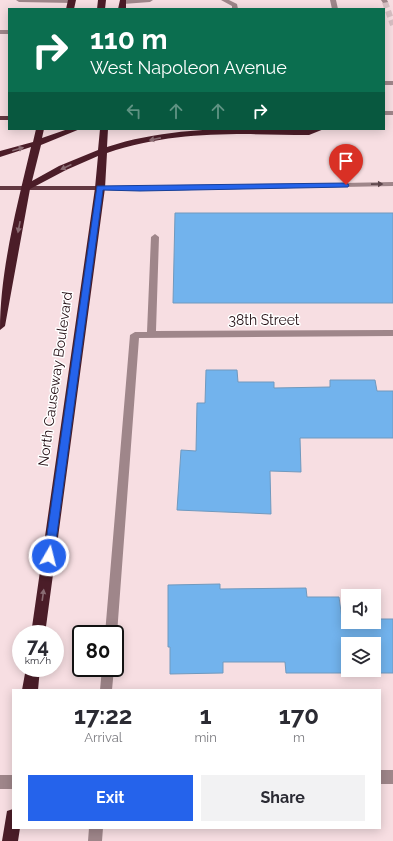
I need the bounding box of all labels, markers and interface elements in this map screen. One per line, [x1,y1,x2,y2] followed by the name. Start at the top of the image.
[90,23,168,56] text: 110 m
[24,24,76,76] icon: right
[90,57,287,78] text: West Napoleon Avenue
[123,100,145,122] icon: left
[165,100,187,122] icon: ahead
[207,100,229,122] icon: ahead
[249,100,271,122] icon: right
[149,136,162,142] one-way arrow
[329,144,363,185] pin
[13,146,25,152] one-way arrow
[335,150,357,172] icon: arrive
[60,164,71,170] one-way arrow
[371,181,383,188] one-way arrow
[16,221,22,233] one-way arrow
[35,291,75,467] street label: North Causeway Boulevard
[228,312,300,328] street label: 38th Street
[28,535,70,577] position arrow
[40,589,47,601] one-way arrow
[341,589,381,677] map controls
[341,589,381,629] button: sound
[72,625,124,677] speed limit sign: 80
[27,634,49,658] text: 74
[341,637,381,677] button: layers
[25,655,51,666] text: km/h
[74,701,132,730] text: 17:22
[200,701,212,730] text: 1
[279,701,319,730] text: 170
[84,730,122,745] text: Arrival
[194,730,217,745] text: min
[293,730,305,745] text: m
[28,775,193,821] button: Exit
[201,775,365,821] button: Share

